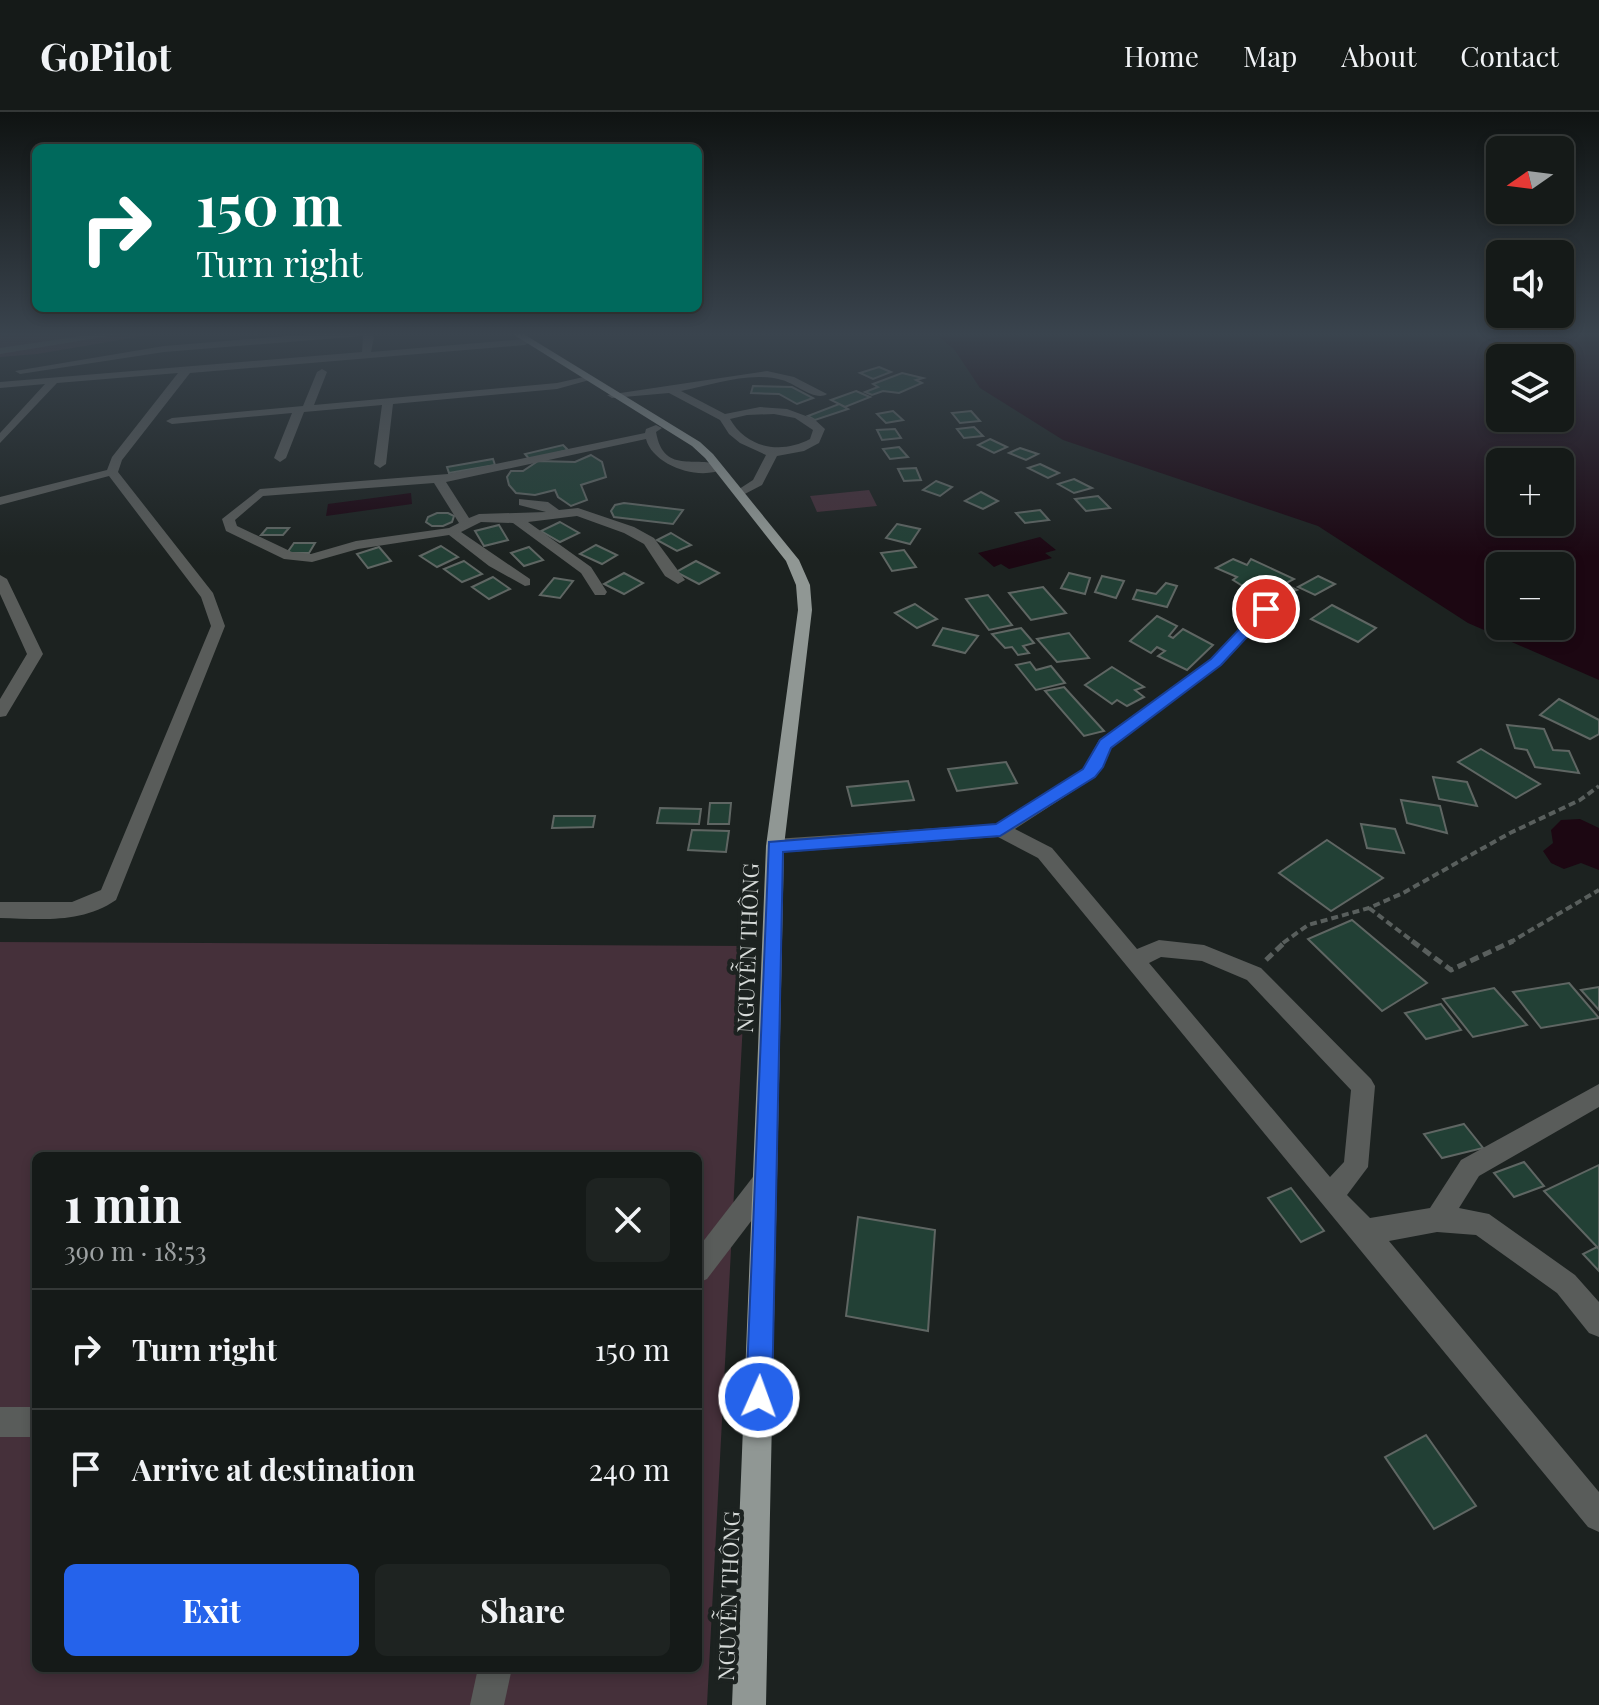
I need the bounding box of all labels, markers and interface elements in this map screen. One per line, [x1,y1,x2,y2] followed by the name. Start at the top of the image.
[40,30,171,81] text: GoPilot
[1124,37,1199,74] text: Home
[1243,37,1297,74] text: Map
[1341,37,1416,74] text: About
[1460,37,1559,74] text: Contact
[1486,136,1574,224] north arrow
[1486,136,1574,640] map controls
[196,166,342,241] text: 150 m
[64,176,168,280] icon: right
[196,238,363,286] text: Turn right
[1486,240,1574,328] button: sound
[1486,344,1574,432] button: layers
[1486,448,1574,536] button: +
[1486,552,1574,640] button: −
[1232,575,1300,643] pin
[1244,587,1288,631] icon: arrive
[728,863,765,1033] street label: NGUYỄN THÔNG
[64,1171,182,1235] text: 1 min
[586,1178,670,1262] button: close
[64,1233,207,1268] text: 390 m · 18:53
[64,1327,108,1371] icon: right
[132,1329,277,1369] text: Turn right
[595,1329,670,1369] text: 150 m
[717,1355,801,1439] position arrow
[64,1447,108,1491] icon: arrive
[132,1449,415,1489] text: Arrive at destination
[589,1449,670,1489] text: 240 m
[709,1511,746,1681] street label: NGUYỄN THÔNG
[64,1564,359,1656] button: Exit
[375,1564,670,1656] button: Share

